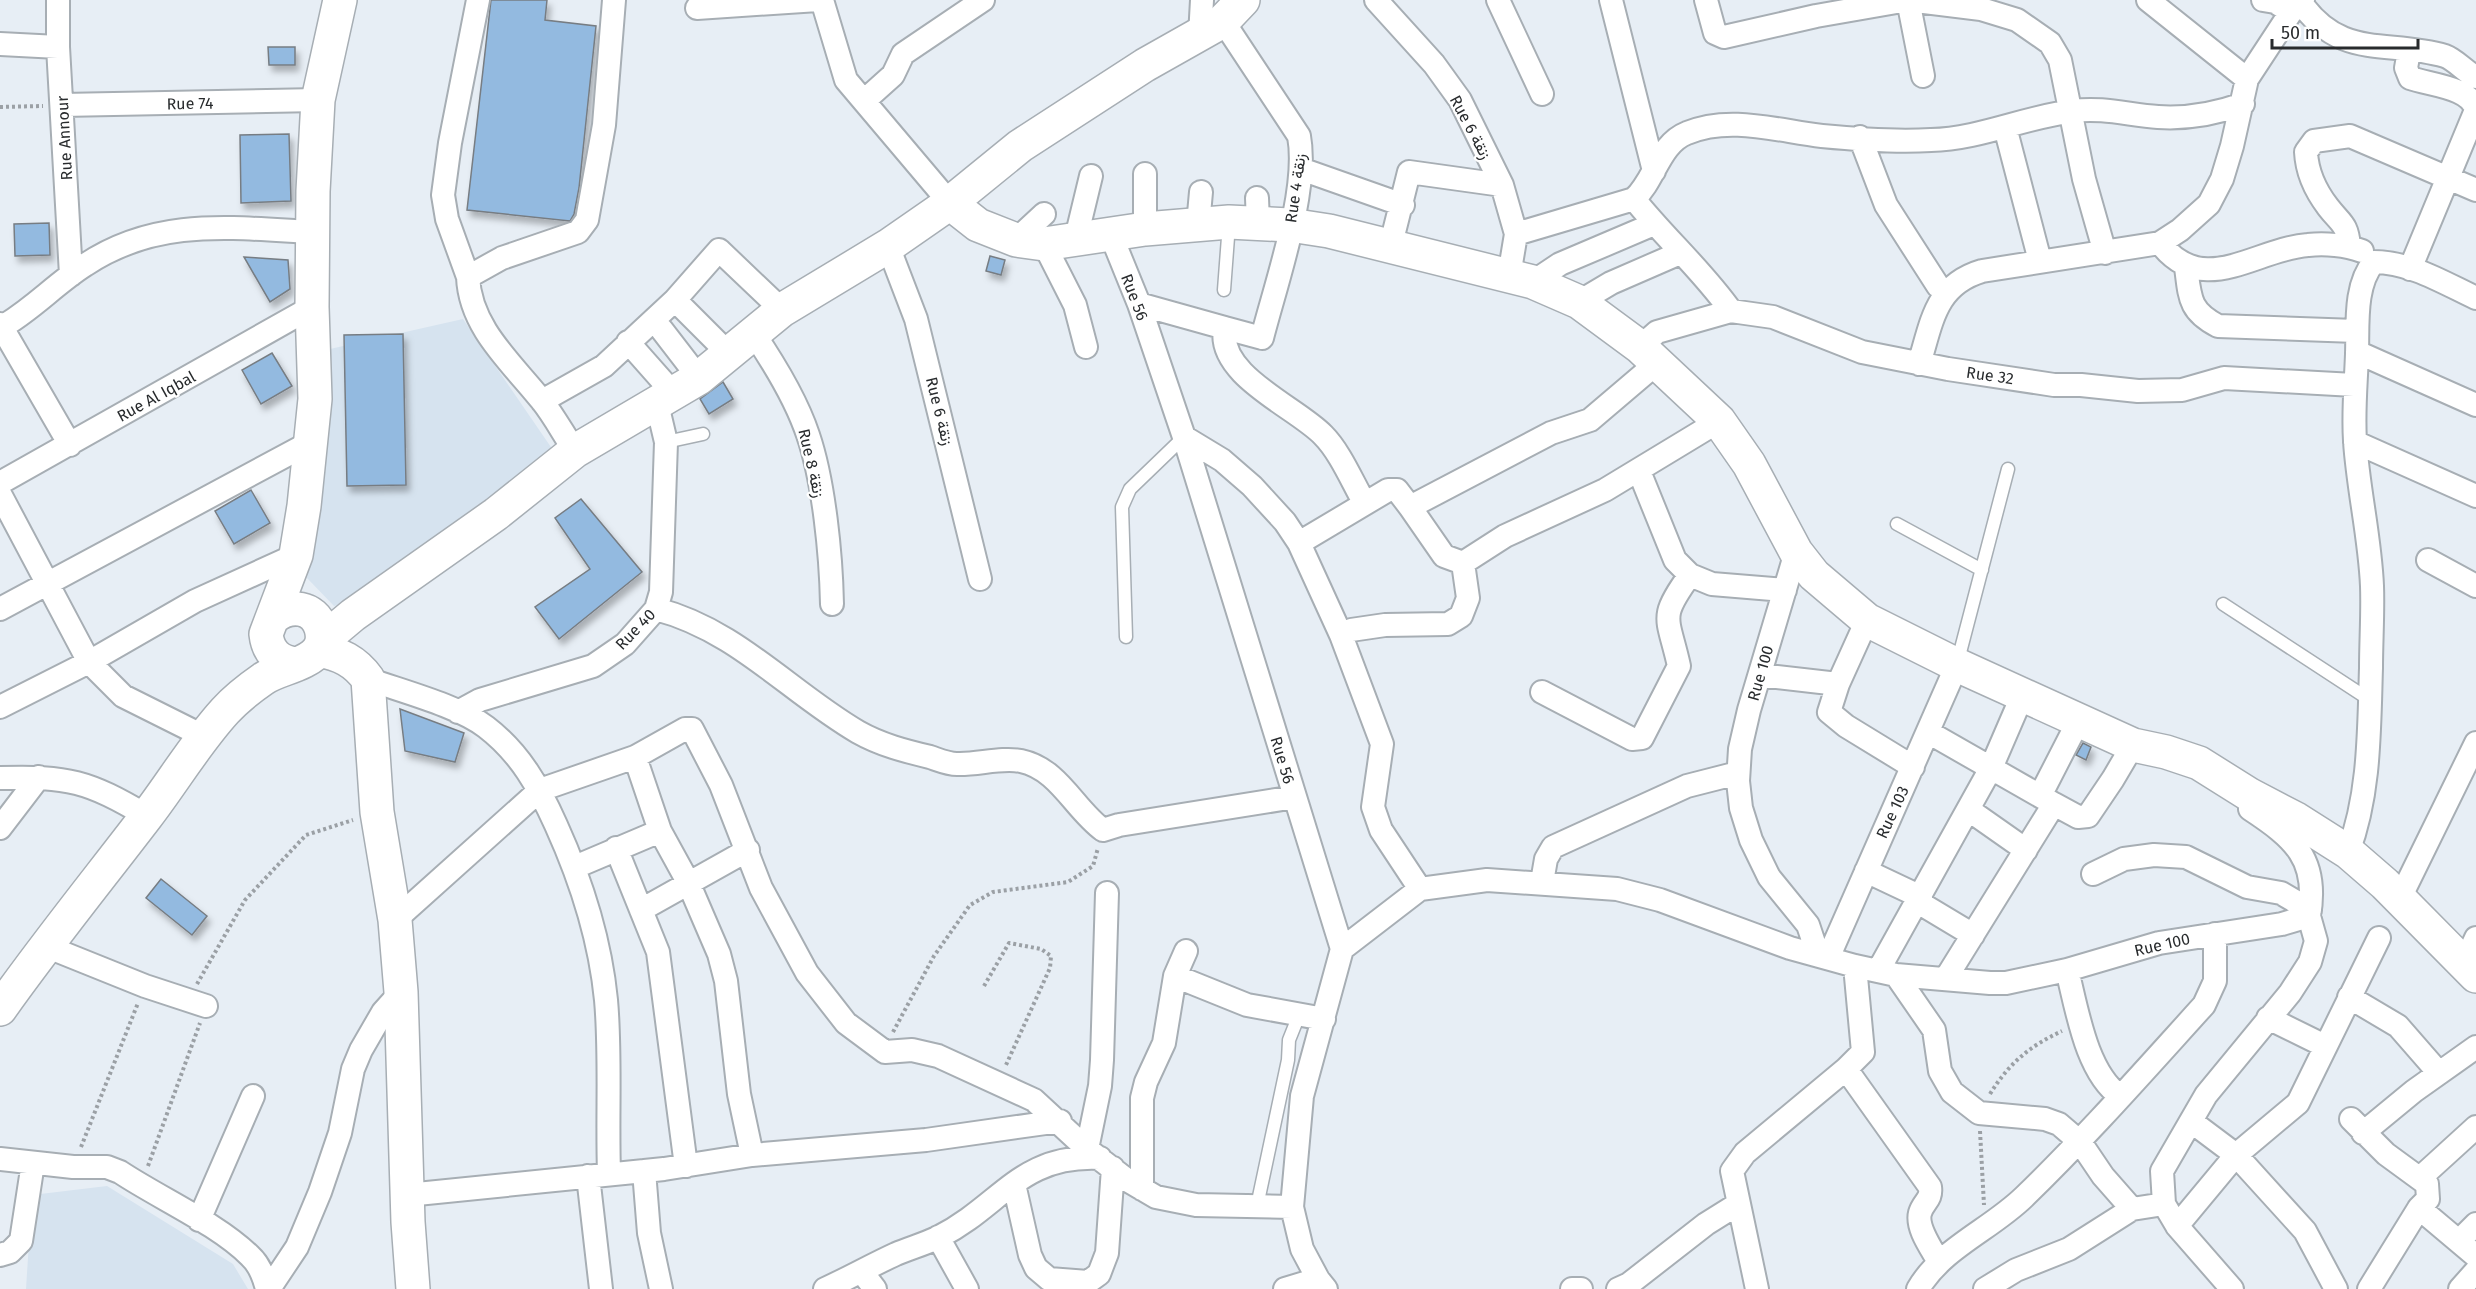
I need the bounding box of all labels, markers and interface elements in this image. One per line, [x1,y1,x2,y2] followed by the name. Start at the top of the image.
[2272,12,2418,50] scale bar
[2281,22,2320,44] text: 50 m
[1445,92,1495,163] street label: Rue 6 زنقة
[53,94,76,181] street label: Rue Annour
[166,94,214,113] street label: Rue 74
[1281,152,1311,224] street label: Rue 4 زنقة
[1117,271,1152,323] street label: Rue 56
[1965,363,2015,388] street label: Rue 32
[114,367,199,426] street label: Rue Al Iqbal
[921,375,957,448] street label: Rue 6 زنقة
[793,427,829,500] street label: Rue 8 زنقة
[611,605,659,654] street label: Rue 40
[1744,643,1777,703] street label: Rue 100
[1266,734,1299,786] street label: Rue 56
[1872,783,1913,841] street label: Rue 103
[2132,929,2192,960] street label: Rue 100

